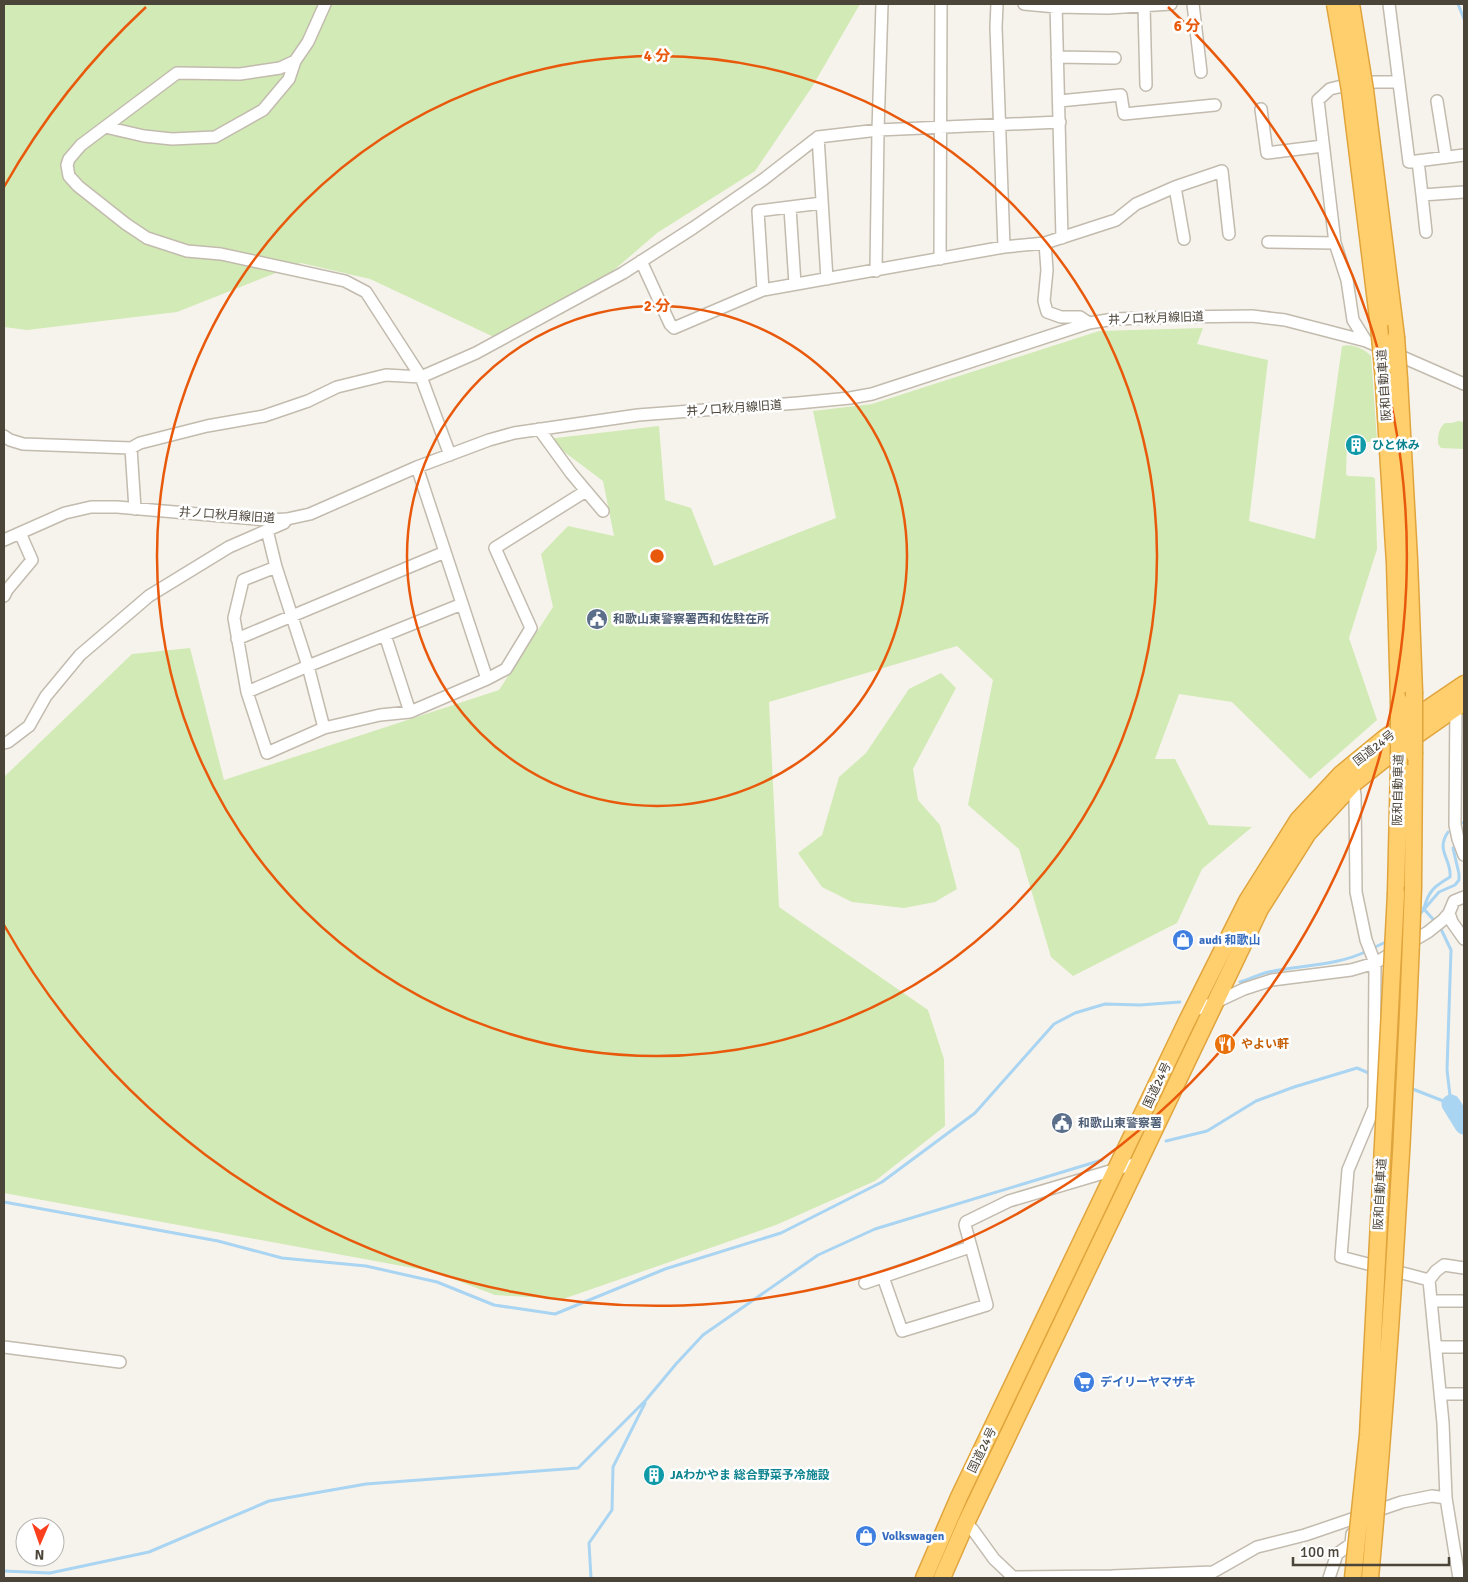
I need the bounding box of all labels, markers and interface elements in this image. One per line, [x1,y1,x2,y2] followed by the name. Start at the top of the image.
[1174,17,1200,35] text: 6 分
[644,47,670,65] text: 4 分
[644,297,670,315] text: 2 分
[1108,309,1204,328] street label: 井ノ口秋月線旧道
[1375,349,1394,421] street label: 阪和自動車道
[686,398,782,419] street label: 井ノ口秋月線旧道
[1344,433,1368,457] building icon: ひと休み
[1372,438,1420,453] place label: ひと休み
[179,505,275,526] street label: 井ノ口秋月線旧道
[648,547,666,565] centre of rings
[585,607,609,631] public building icon: 和歌山東警察署西和佐駐在所
[613,612,769,627] place label: 和歌山東警察署西和佐駐在所
[1350,727,1398,769] street label: 国道24号
[1390,754,1407,826] street label: 阪和自動車道
[1171,928,1195,952] shop icon: audi 和歌山
[1199,933,1260,948] place label: audi 和歌山
[1213,1032,1237,1056] restaurant icon: やよい軒
[1241,1037,1289,1052] place label: やよい軒
[1140,1060,1175,1111] street label: 国道24号
[1050,1111,1074,1135] public building icon: 和歌山東警察署
[1078,1116,1162,1131] place label: 和歌山東警察署
[1371,1158,1390,1230] street label: 阪和自動車道
[1072,1370,1096,1394] supermarket icon: デイリーヤマザキ
[1100,1375,1196,1390] place label: デイリーヤマザキ
[965,1425,1000,1476] street label: 国道24号
[642,1463,666,1487] building icon: JAわかやま 総合野菜予冷施設
[670,1468,830,1483] place label: JAわかやま 総合野菜予冷施設
[15,1517,65,1567] north arrow
[854,1524,878,1548] shop icon: Volkswagen
[882,1529,945,1544] place label: Volkswagen
[1293,1534,1449,1566] scale bar
[1300,1543,1340,1561] text: 100 m
[34,1546,45,1563] text: N

